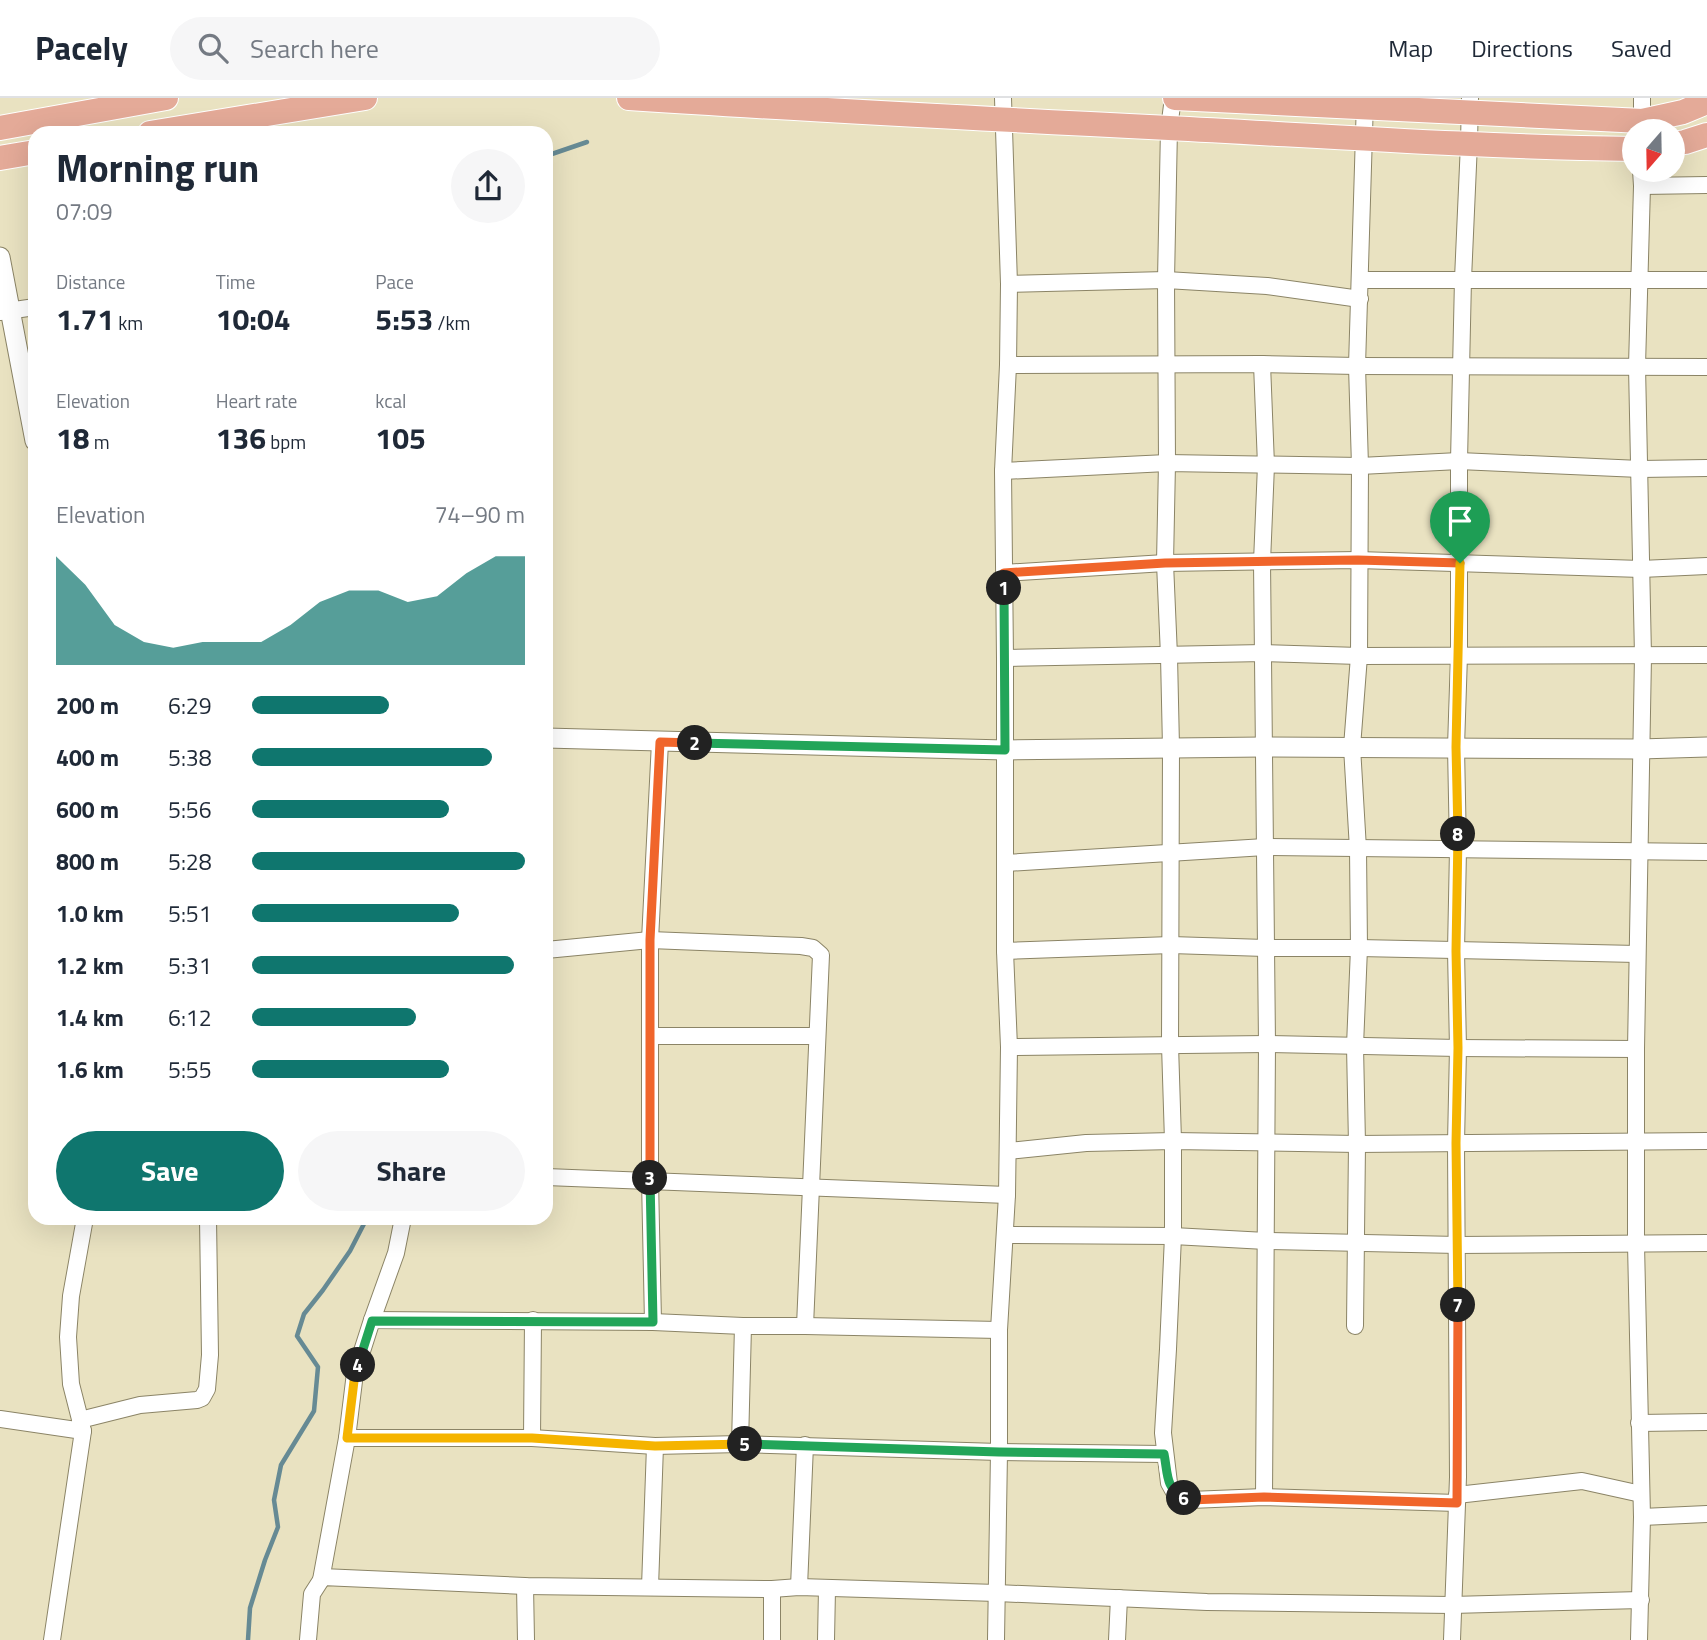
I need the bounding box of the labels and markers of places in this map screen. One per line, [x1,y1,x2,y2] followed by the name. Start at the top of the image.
[1430,491,1490,563] pin
[986,570,1021,606] pin: 1
[678,726,712,760] pin: 2
[1440,816,1476,852] pin: 8
[632,1160,668,1196] pin: 3
[1440,1288,1476,1322] pin: 7
[340,1348,376,1382] pin: 4
[728,1426,762,1462] pin: 5
[1166,1480,1202,1516] pin: 6

